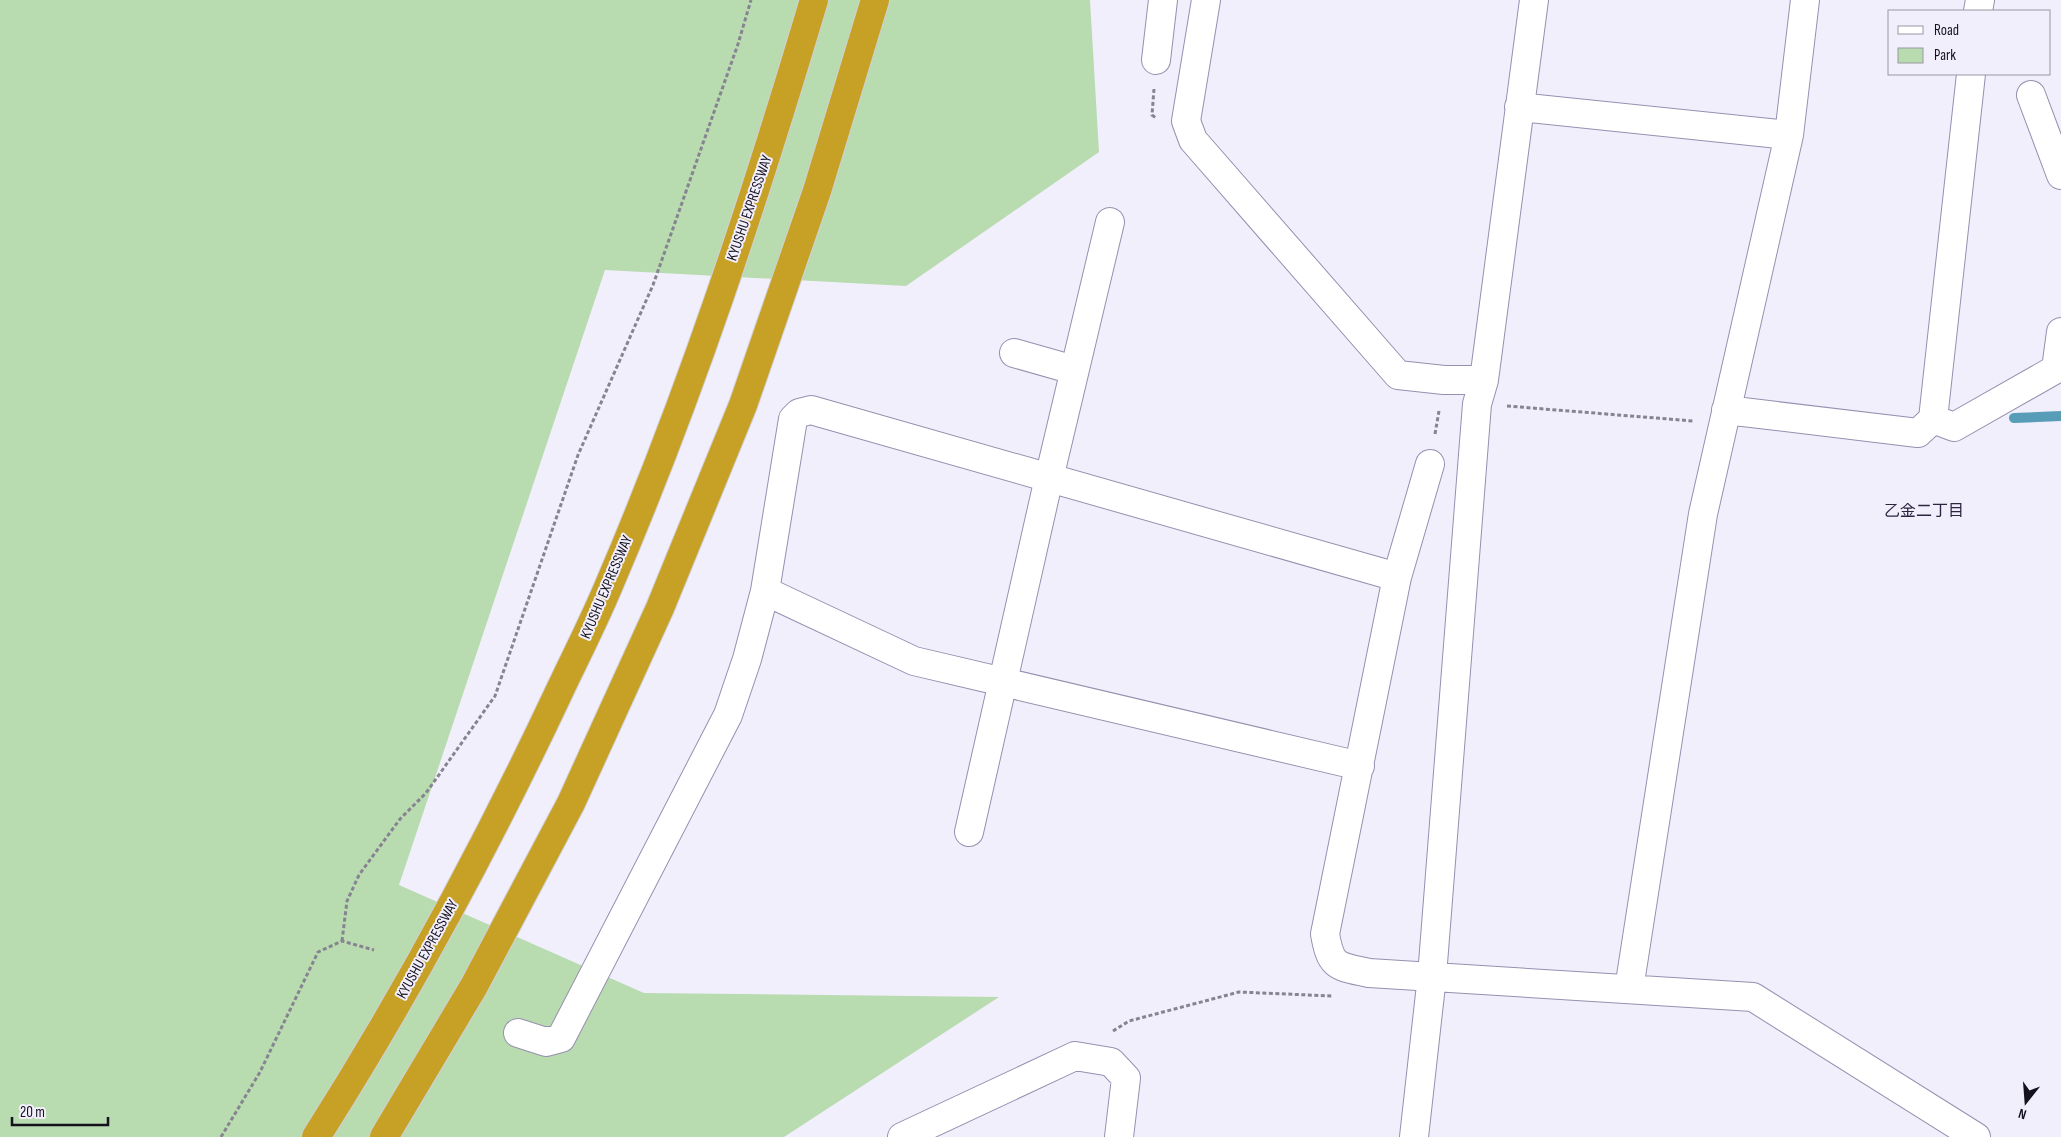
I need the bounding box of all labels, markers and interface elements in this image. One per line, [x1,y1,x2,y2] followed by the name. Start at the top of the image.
[1888,10,2051,75] legend
[1934,21,1959,40] text: Road
[1934,46,1956,65] text: Park
[723,152,777,263] street label: KYUSHU EXPRESSWAY
[1884,502,1964,521] district label: 乙金二丁目
[576,532,637,642] street label: KYUSHU EXPRESSWAY
[392,896,463,1002] street label: KYUSHU EXPRESSWAY
[2001,1077,2051,1127] north arrow
[12,1094,109,1126] scale bar
[20,1103,45,1122] text: 20 m
[2016,1105,2028,1123] text: N

